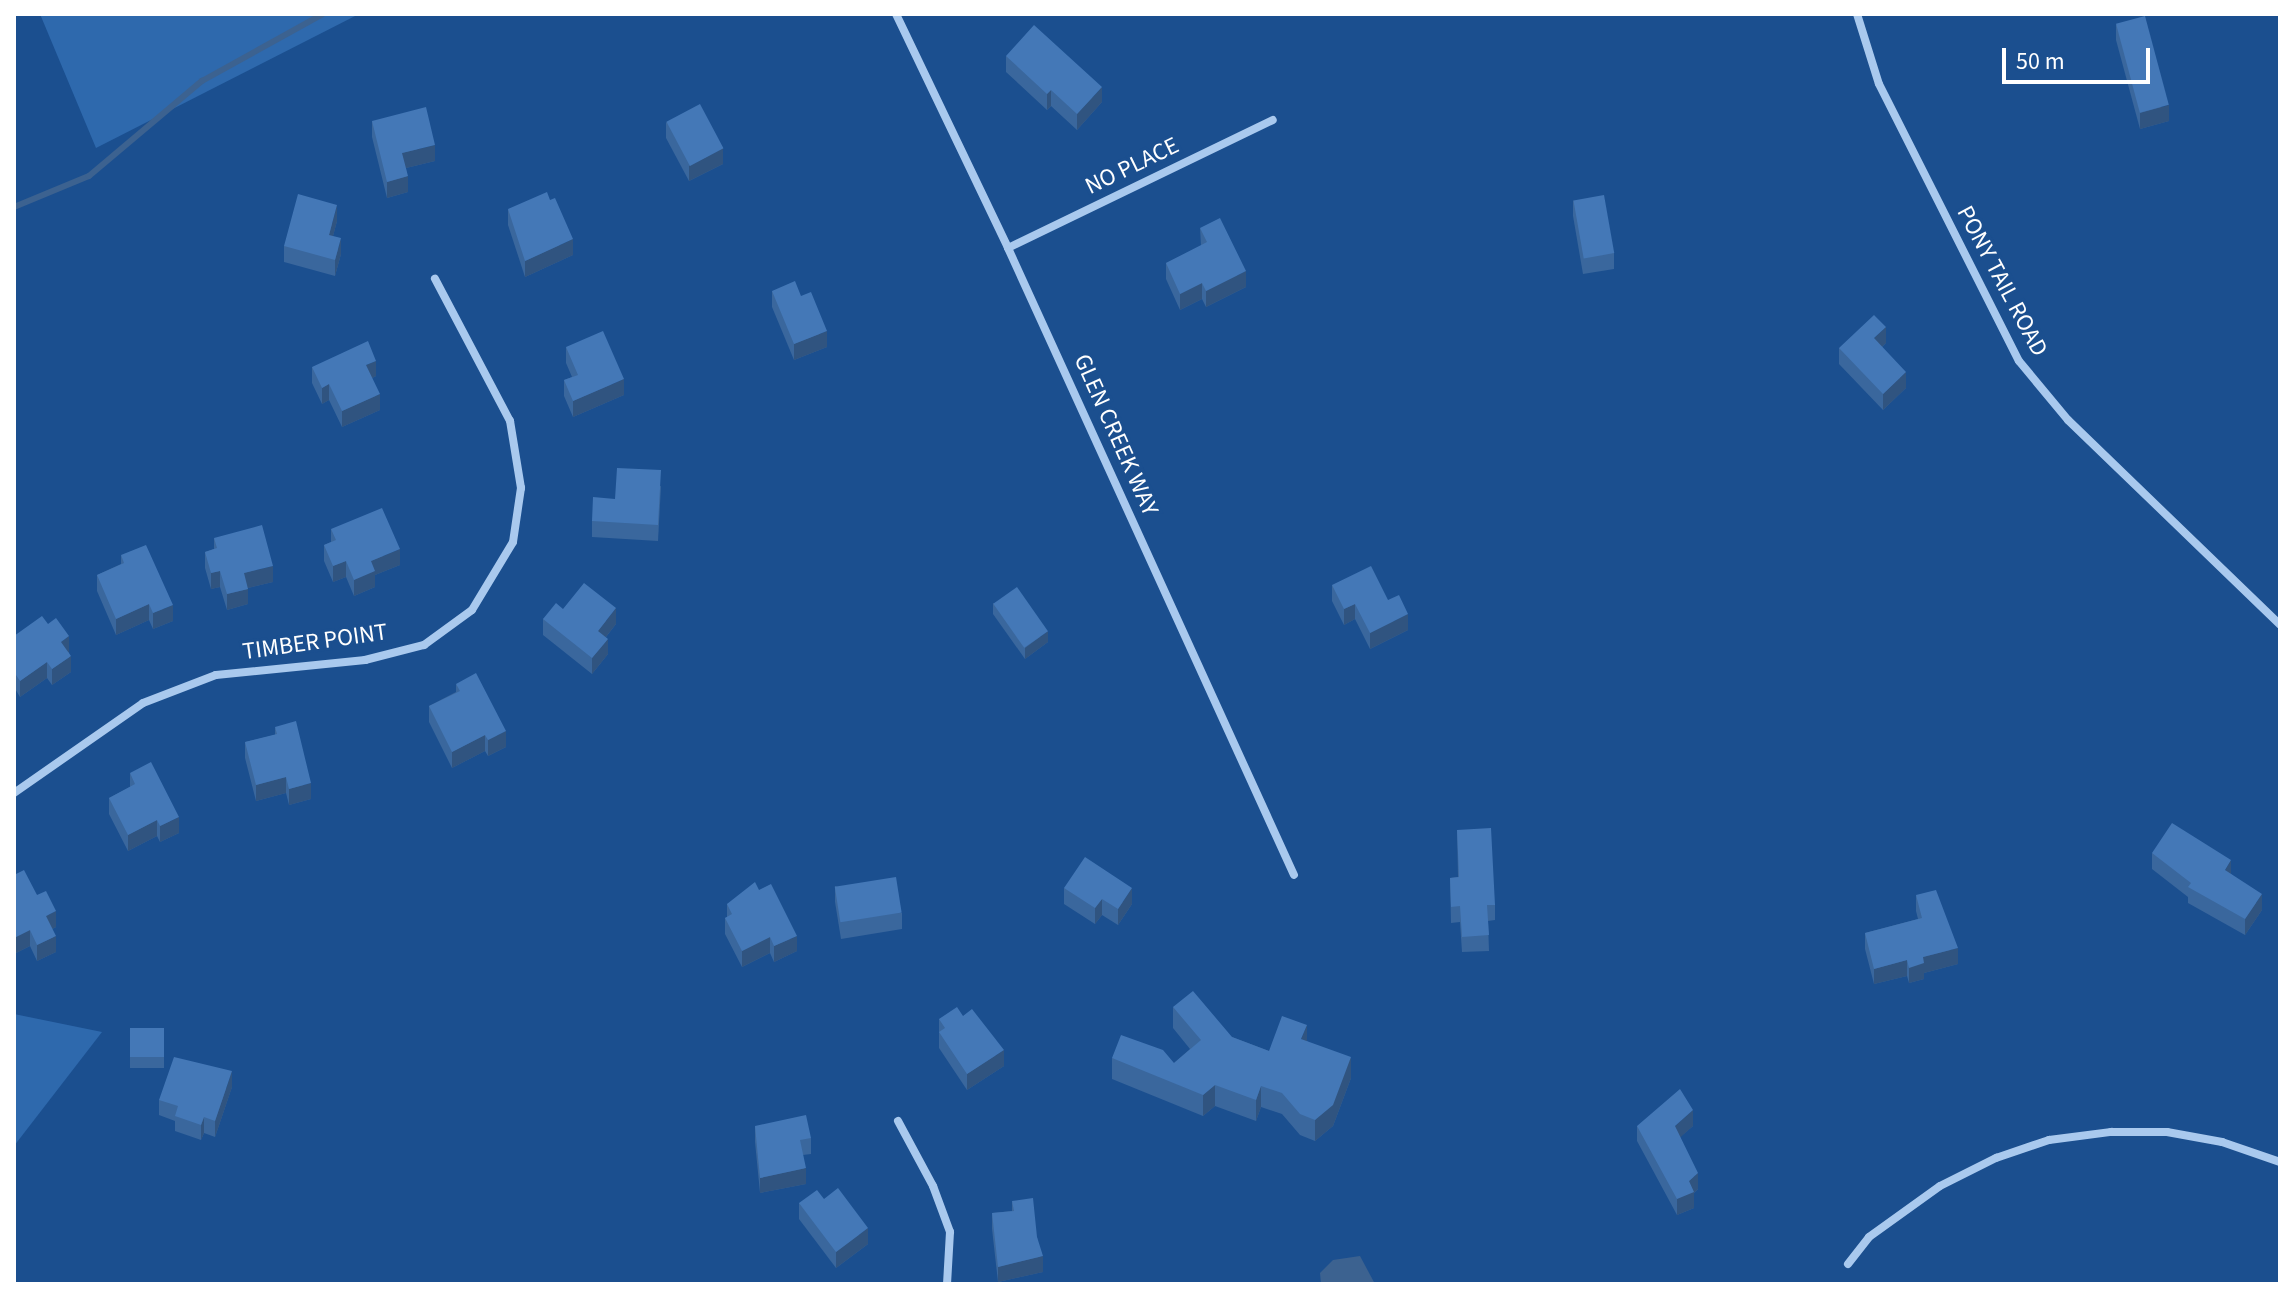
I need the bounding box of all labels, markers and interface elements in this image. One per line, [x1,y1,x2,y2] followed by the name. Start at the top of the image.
[2006,32,2154,82] scale bar
[2016,44,2065,79] text: 50 m
[1080,131,1184,201] street label: NO PLACE
[1950,201,2054,361] street label: PONY TAIL ROAD
[1068,350,1164,520] street label: GLEN CREEK WAY
[241,618,389,666] street label: TIMBER POINT

